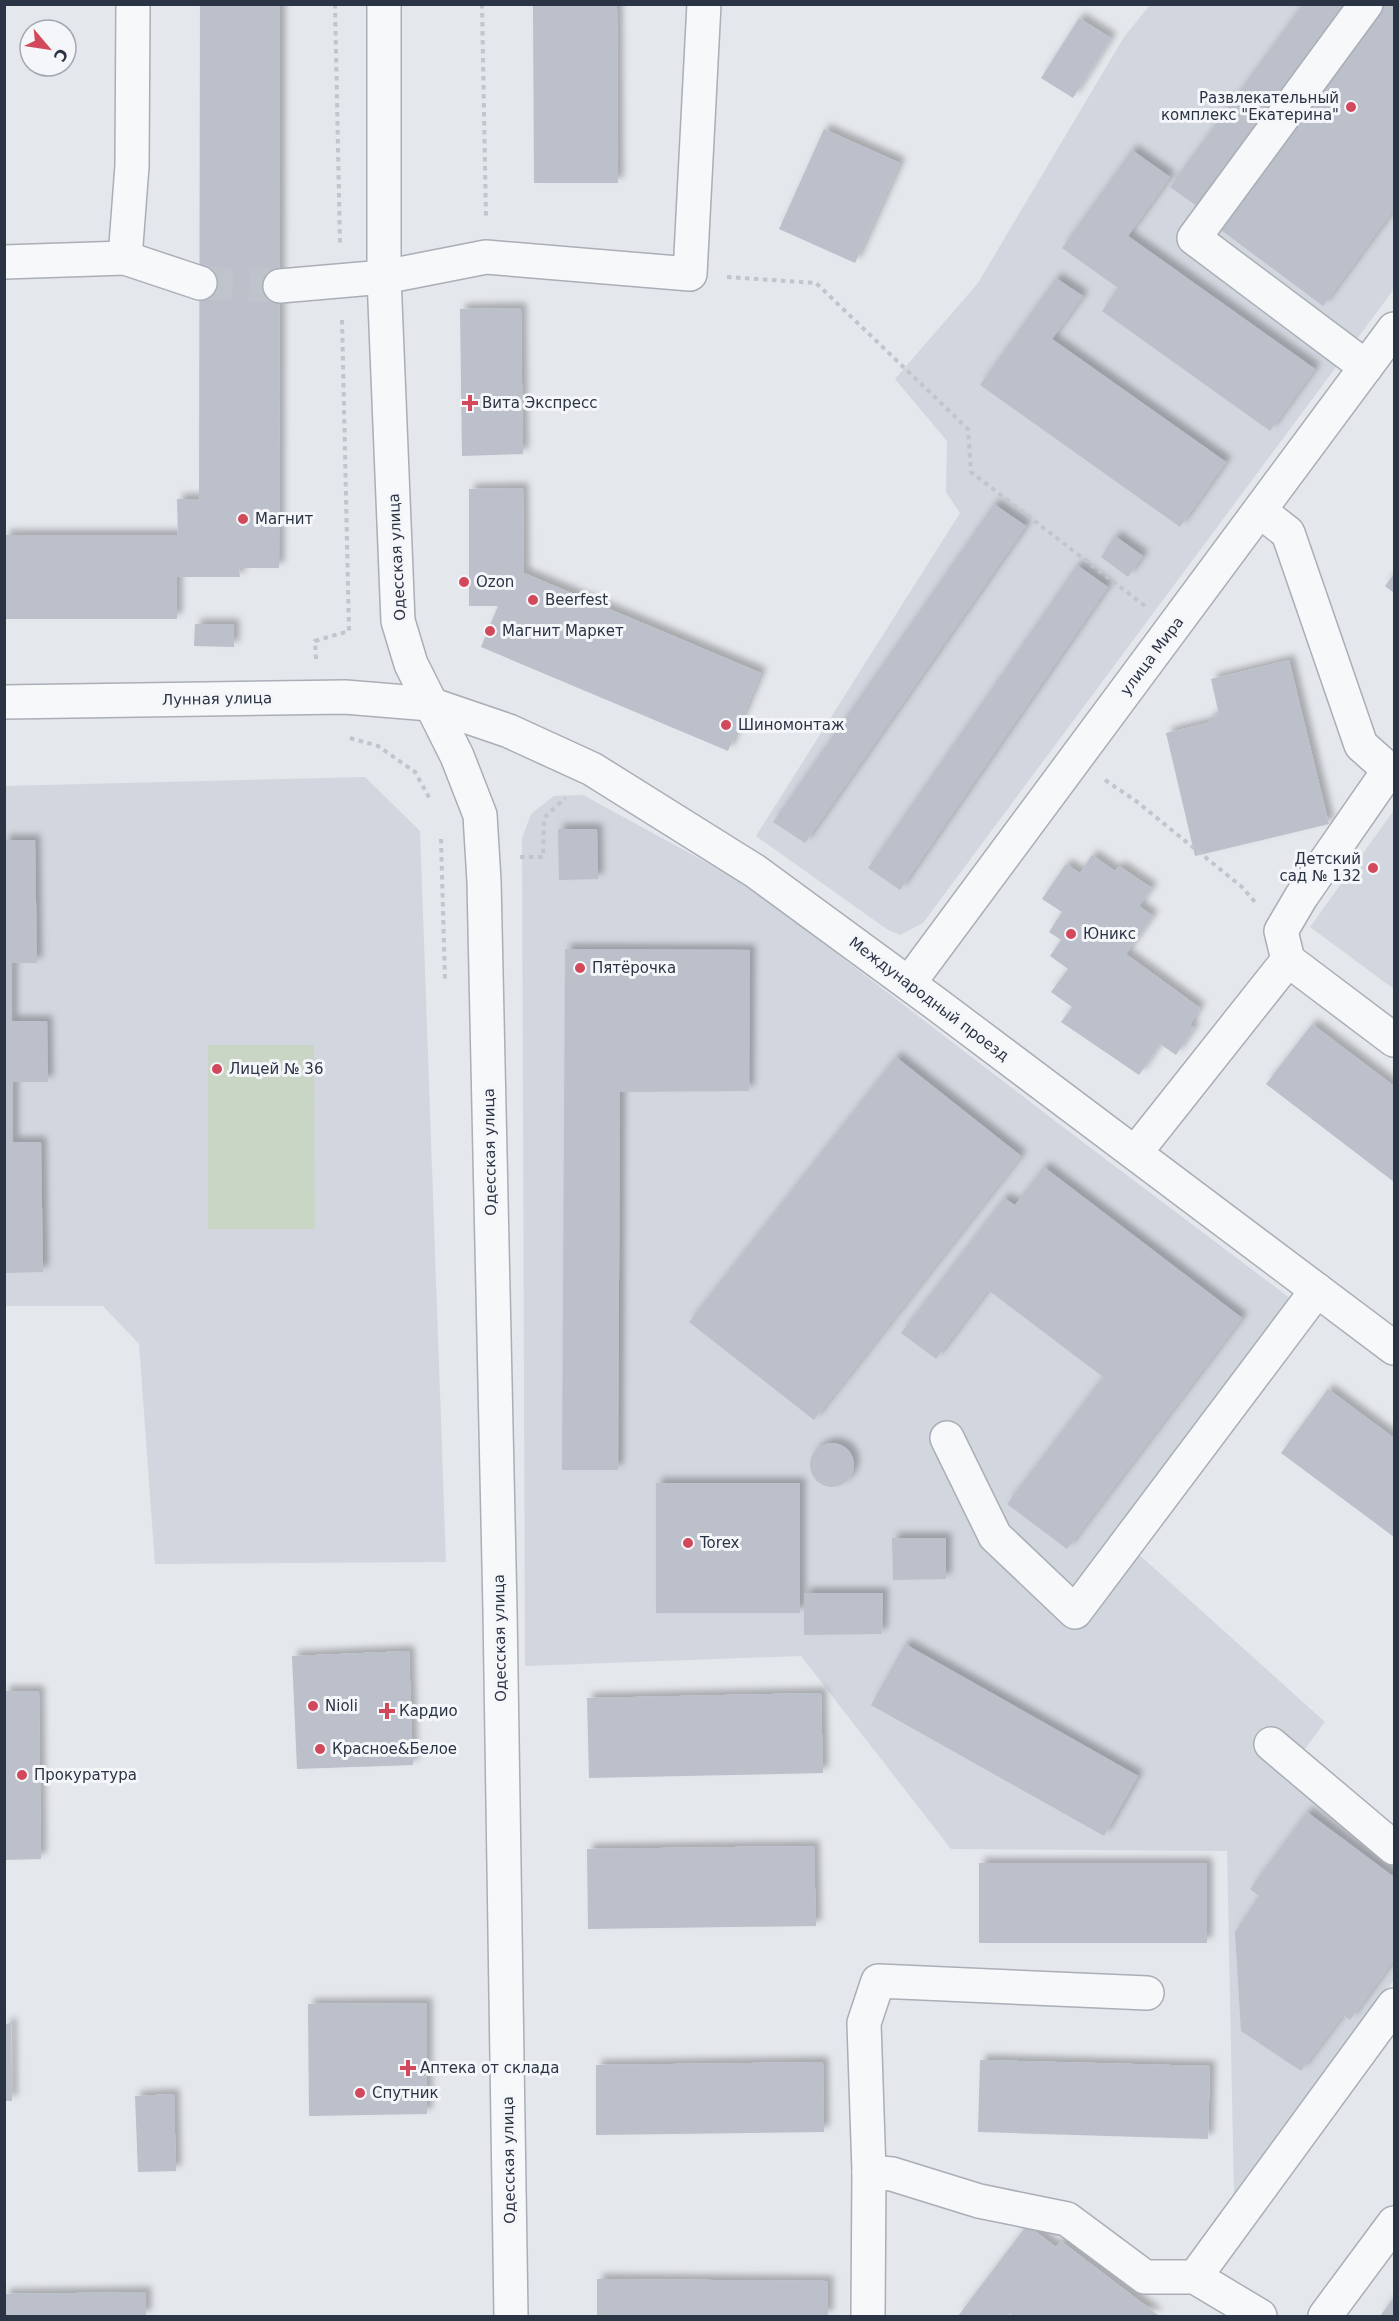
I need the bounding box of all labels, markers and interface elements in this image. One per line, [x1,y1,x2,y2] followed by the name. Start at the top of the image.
[18,18,78,78] north arrow
[50,45,72,65] text: С
[1161,89,1339,124] place label: Развлекательный комплекс "Екатерина"
[1344,100,1358,114] marker: Развлекательный комплекс "Екатерина"
[482,394,598,412] place label: Вита Экспресс
[463,396,477,410] marker: Вита Экспресс
[385,493,409,621] street label: Одесская улица
[255,510,314,528] place label: Магнит
[236,512,250,526] marker: Магнит
[476,573,514,591] place label: Ozon
[457,575,471,589] marker: Ozon
[545,591,608,609] place label: Beerfest
[526,593,540,607] marker: Beerfest
[1117,613,1187,699] street label: улица Мира
[502,622,624,640] place label: Магнит Маркет
[483,624,497,638] marker: Магнит Маркет
[162,689,272,709] street label: Лунная улица
[738,716,845,734] place label: Шиномонтаж
[719,718,733,732] marker: Шиномонтаж
[1279,850,1361,885] place label: Детский сад № 132
[1366,861,1380,875] marker: Детский сад № 132
[1083,925,1136,943] place label: Юникс
[1064,927,1078,941] marker: Юникс
[846,933,1012,1065] street label: Международный проезд
[592,959,676,977] place label: Пятёрочка
[573,961,587,975] marker: Пятёрочка
[229,1060,323,1078] place label: Лицей № 36
[210,1062,224,1076] marker: Лицей № 36
[480,1088,500,1216] street label: Одесская улица
[699,1534,740,1552] place label: Torex
[681,1536,695,1550] marker: Torex
[490,1574,510,1702] street label: Одесская улица
[325,1697,358,1715] place label: Nioli
[306,1699,320,1713] marker: Nioli
[399,1702,458,1720] place label: Кардио
[380,1704,394,1718] marker: Кардио
[332,1740,457,1758] place label: Красное&Белое
[313,1742,327,1756] marker: Красное&Белое
[34,1766,137,1784] place label: Прокуратура
[15,1768,29,1782] marker: Прокуратура
[420,2059,559,2077] place label: Аптека от склада
[401,2061,415,2075] marker: Аптека от склада
[372,2084,439,2102] place label: Спутник
[353,2086,367,2100] marker: Спутник
[499,2096,519,2224] street label: Одесская улица

